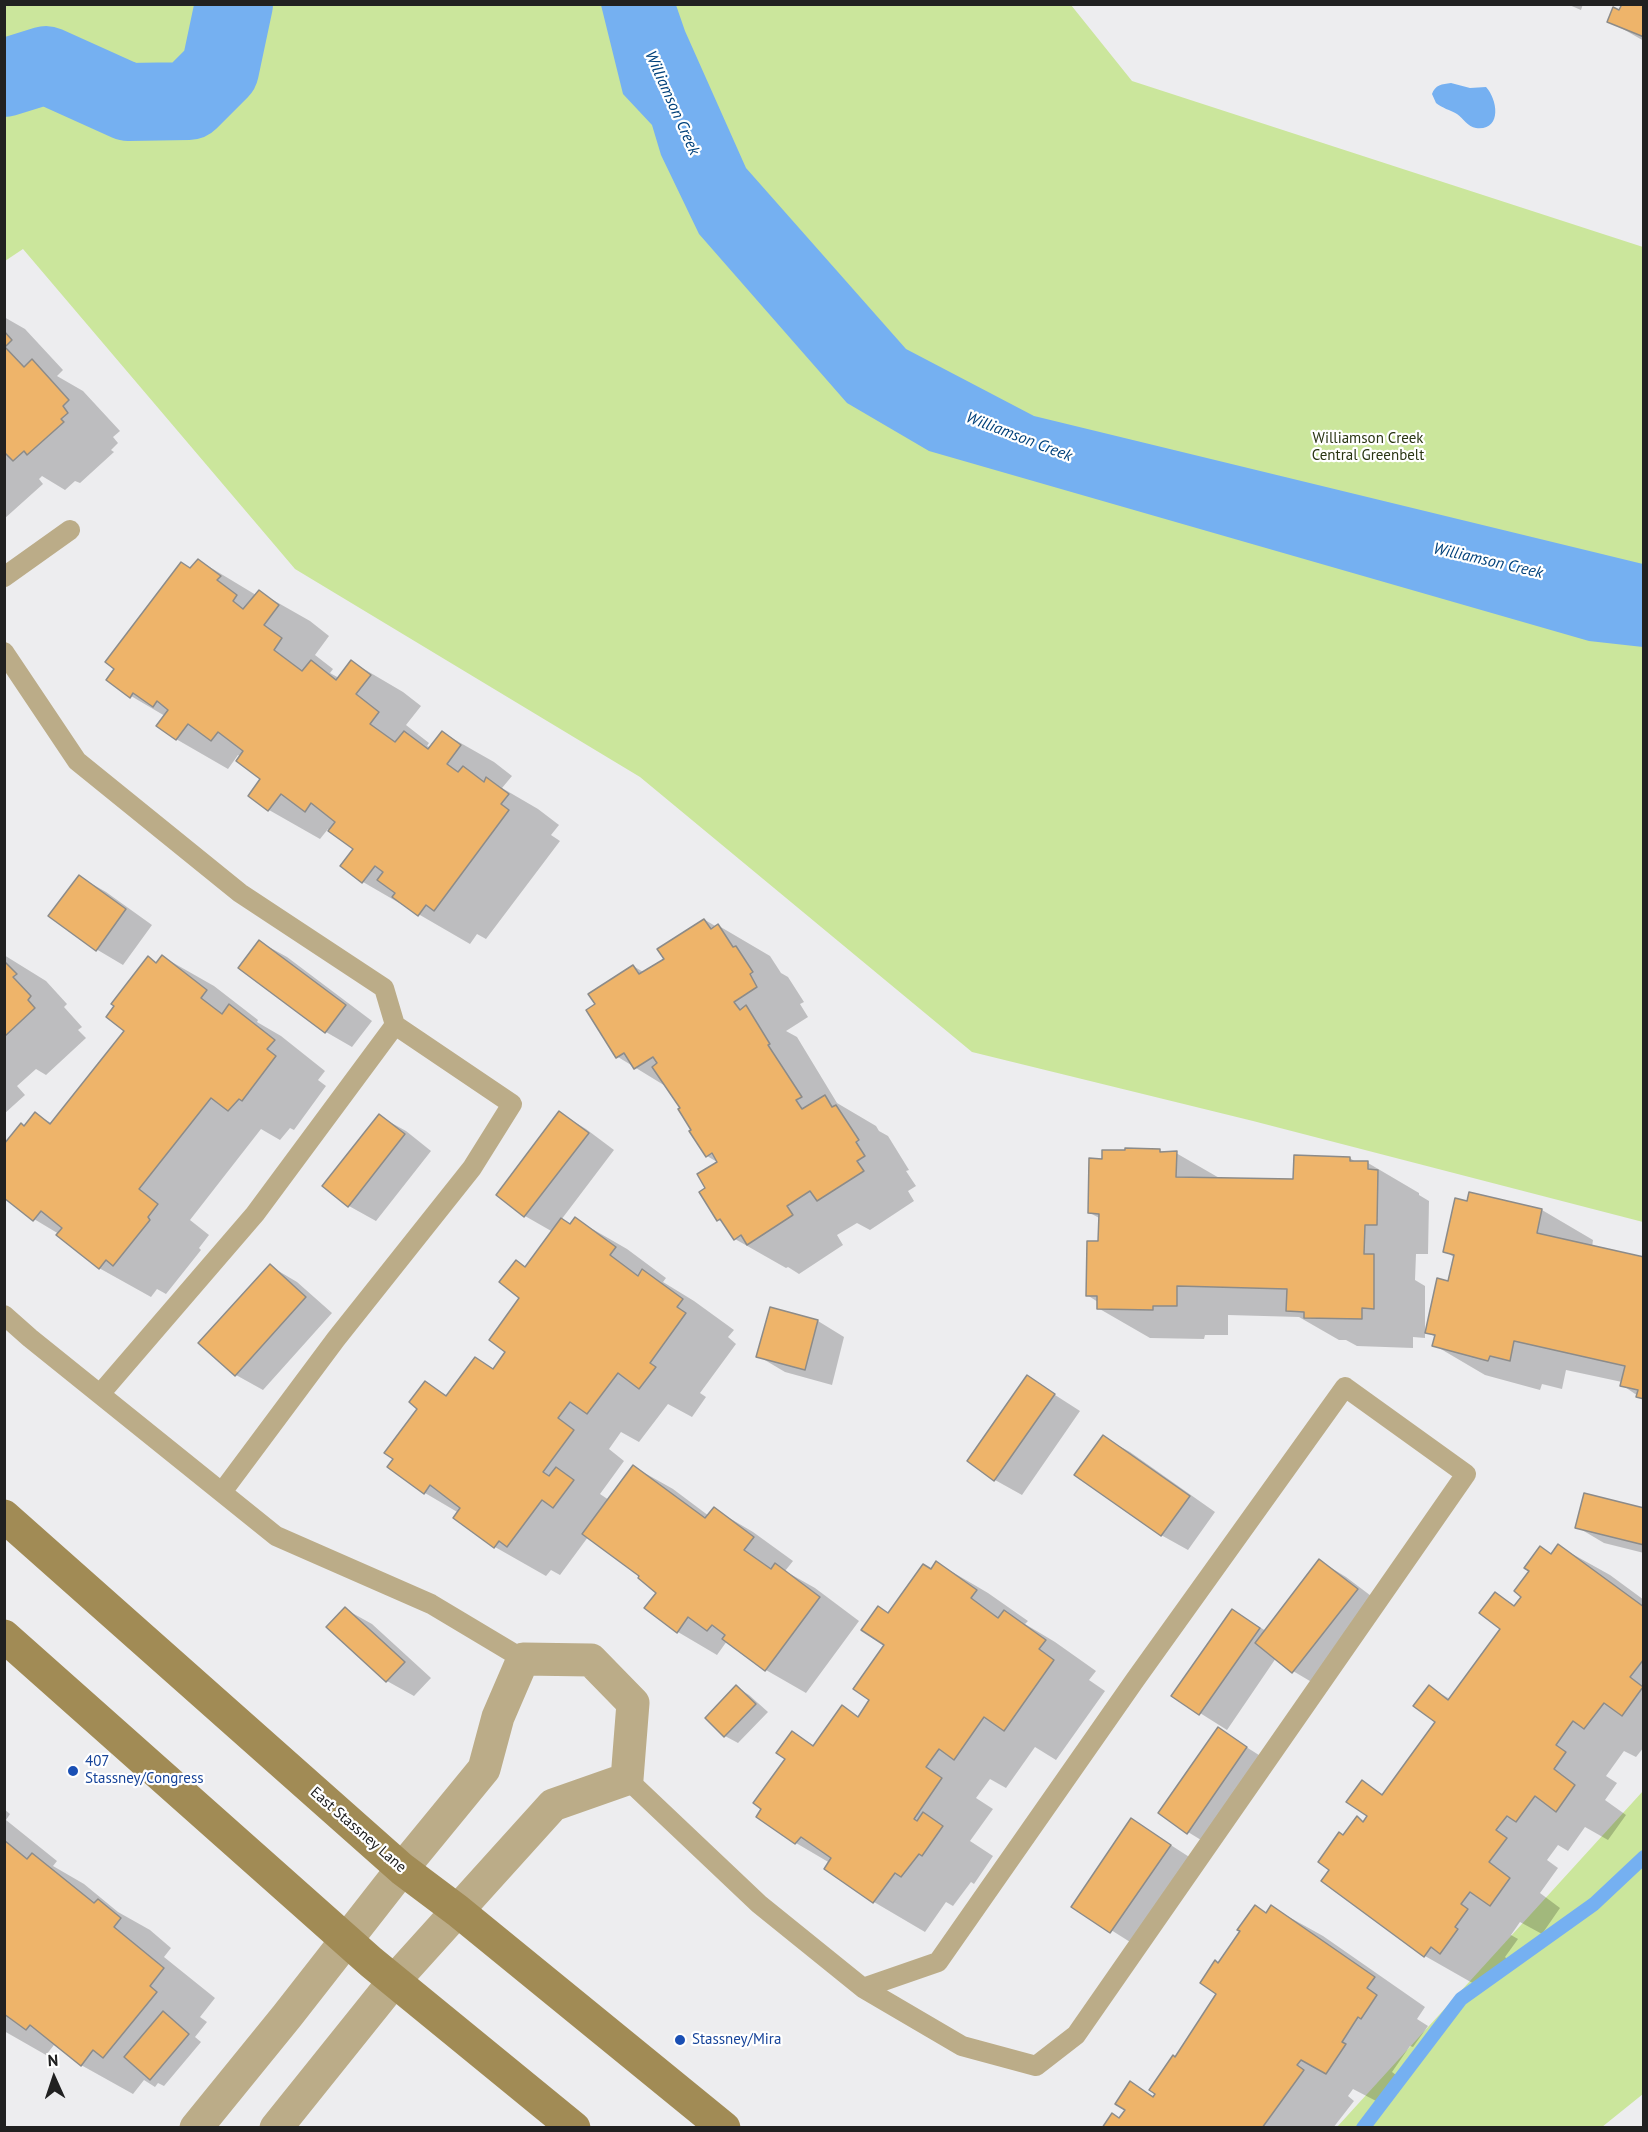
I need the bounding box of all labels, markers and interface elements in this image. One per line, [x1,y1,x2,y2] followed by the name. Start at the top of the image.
[640,48,704,158] water label: Williamson Creek
[963,408,1075,466] water label: Williamson Creek
[1312,430,1424,465] park label: Williamson Creek Central Greenbelt
[1431,539,1545,583] water label: Williamson Creek
[85,1753,204,1788] place label: 407 Stassney/Congress
[66,1764,80,1778] marker: 407 Stassney/Congress
[306,1783,410,1877] street label: East Stassney Lane
[692,2031,781,2049] place label: Stassney/Mira
[673,2033,687,2047] marker: Stassney/Mira
[24,2048,84,2108] north arrow
[47,2050,59,2070] text: N

